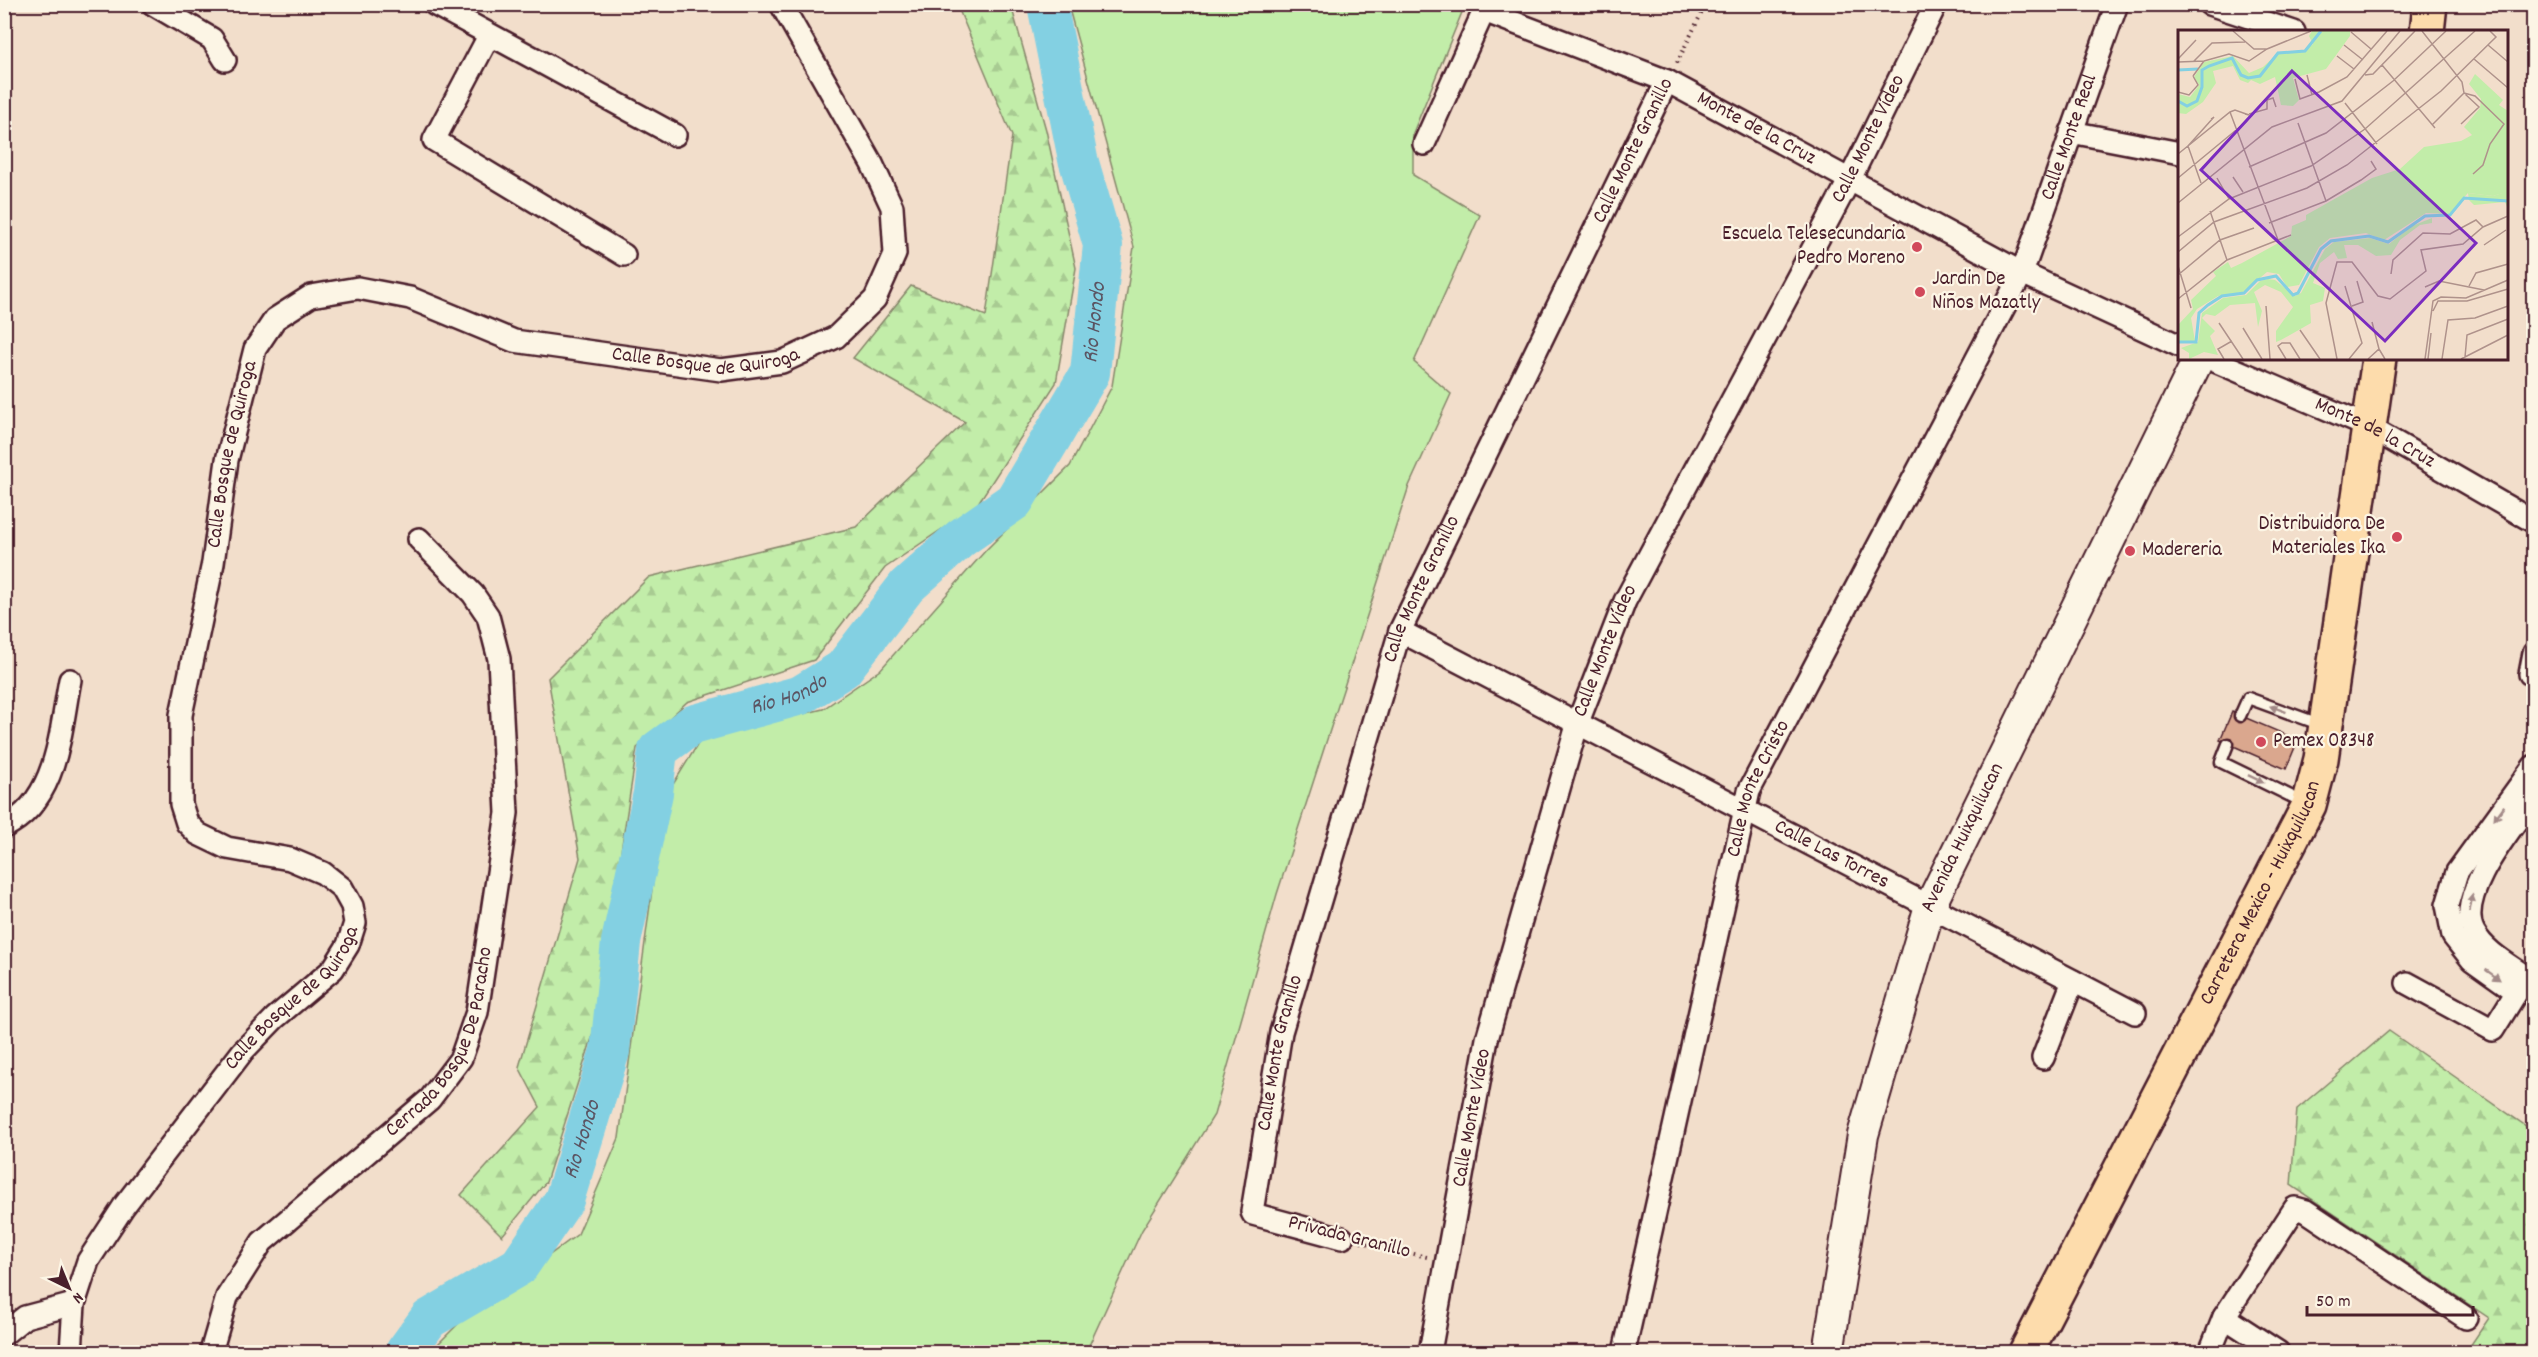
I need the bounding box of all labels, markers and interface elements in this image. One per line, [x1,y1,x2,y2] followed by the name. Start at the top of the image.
[2178,30,2508,360] inset map
[1825,70,1914,209] street label: Calle Monte Vídeo
[2034,70,2106,205] street label: Calle Monte Real
[1586,73,1682,229] street label: Calle Monte Granillo
[1691,84,1821,174] street label: Monte de la Cruz
[1722,220,1906,274] place label: Escuela Telesecundaria Pedro Moreno
[1910,240,1924,254] marker: Escuela Telesecundaria Pedro Moreno
[1932,265,2041,319] place label: Jardin De Niños Mazatly
[1076,280,1115,365] water label: Rio Hondo
[1913,285,1927,299] marker: Jardin De Niños Mazatly
[610,340,806,386] street label: Calle Bosque de Quiroga
[200,357,267,550] street label: Calle Bosque de Quiroga
[2310,390,2440,477] street label: Monte de la Cruz
[2258,510,2386,564] place label: Distribuidora De Materiales Ika
[1376,511,1469,666] street label: Calle Monte Granillo
[2390,530,2404,544] marker: Distribuidora De Materiales Ika
[2142,536,2223,566] place label: Madereria
[2123,544,2137,558] marker: Madereria
[1566,580,1646,722] street label: Calle Monte Vídeo
[747,666,835,724] water label: Rio Hondo
[2269,703,2287,713] one-way arrow
[1720,715,1799,860] street label: Calle Monte Cristo
[2273,727,2374,757] place label: Pemex 08348
[2254,735,2268,749] marker: Pemex 08348
[1914,758,2013,916] street label: Avenida Huixquilucan
[2247,774,2264,784] one-way arrow
[2193,778,2330,1011] street label: Carretera Mexico - Huixquilucan
[2493,805,2505,821] one-way arrow
[1768,813,1894,897] street label: Calle Las Torres
[2467,893,2476,912] one-way arrow
[218,922,368,1077] street label: Calle Bosque de Quiroga
[379,945,502,1145] street label: Cerrada Bosque De Paracho
[2485,969,2501,980] one-way arrow
[1250,972,1312,1133] street label: Calle Monte Granillo
[1445,1046,1500,1189] street label: Calle Monte Vídeo
[556,1096,610,1183] water label: Rio Hondo
[1285,1208,1413,1268] street label: Privada Granillo
[39,1258,99,1318] north arrow
[2307,1279,2474,1317] scale bar
[67,1286,88,1308] text: N
[2316,1290,2351,1315] text: 50 m

